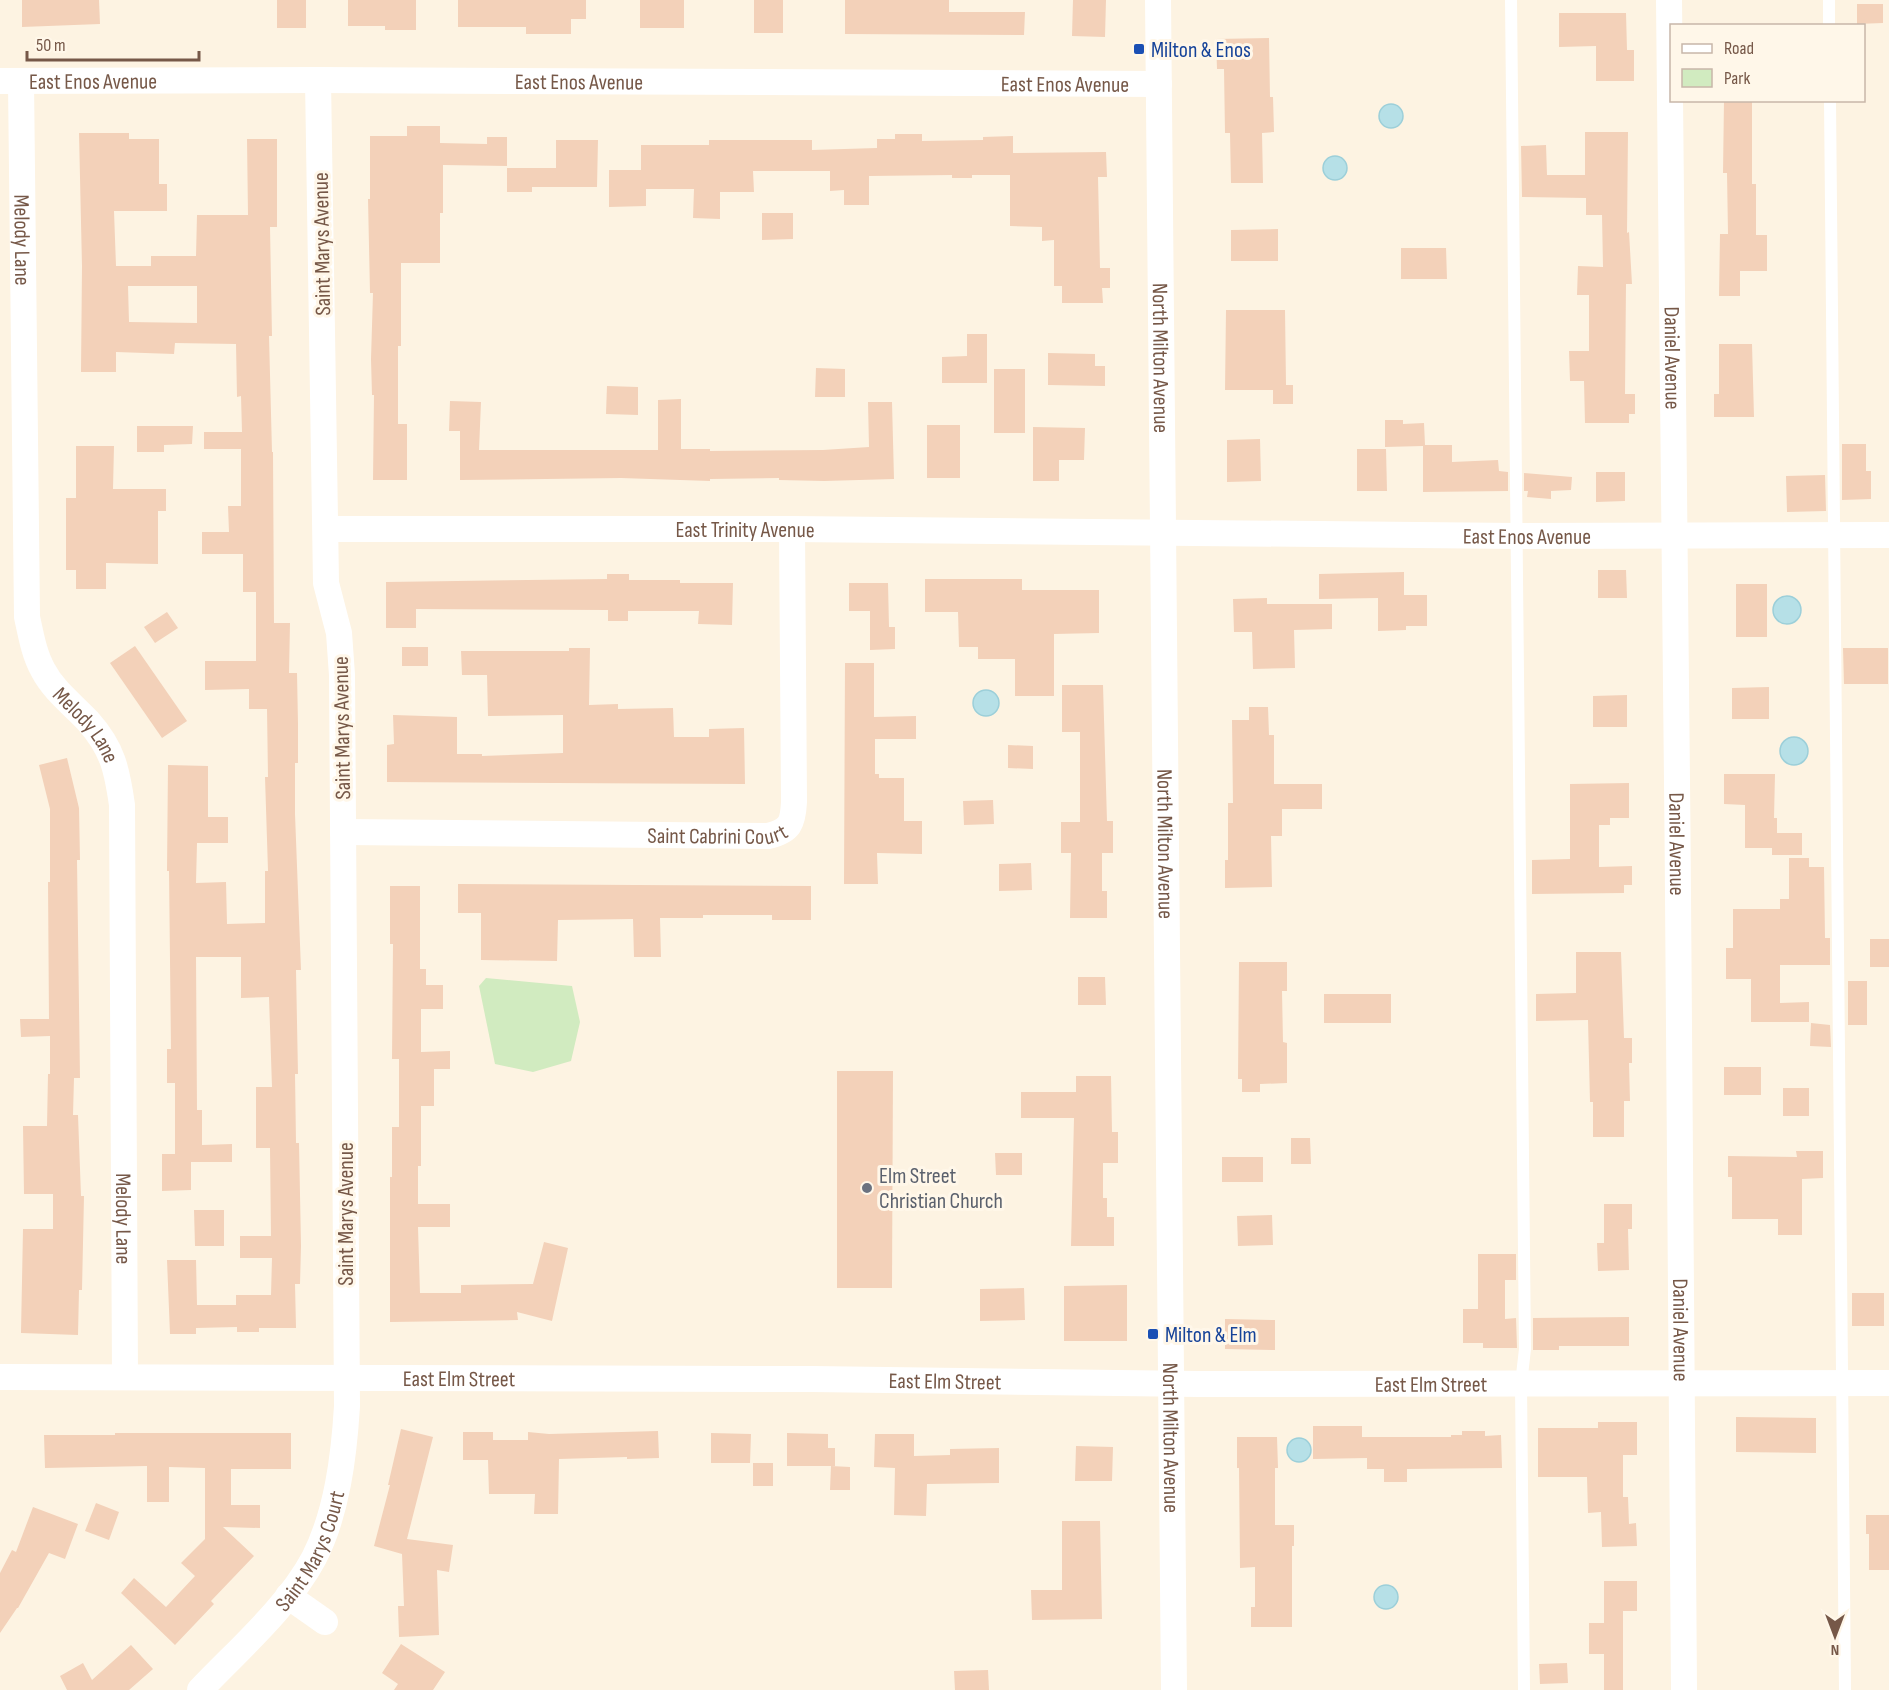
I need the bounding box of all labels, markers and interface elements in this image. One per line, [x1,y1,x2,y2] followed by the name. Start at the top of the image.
[27,24,200,62] scale bar
[1670,24,1865,102] legend
[36,35,66,56] text: 50 m
[1151,37,1251,64] place label: Milton & Enos
[1724,38,1754,59] text: Road
[1132,42,1146,56] marker: Milton & Enos
[1724,68,1750,89] text: Park
[29,69,157,96] street label: East Enos Avenue
[515,69,643,97] street label: East Enos Avenue
[1001,71,1129,99] street label: East Enos Avenue
[308,172,337,316] street label: Saint Marys Avenue
[7,194,35,286] street label: Melody Lane
[1146,283,1174,433] street label: North Milton Avenue
[1658,306,1686,410] street label: Daniel Avenue
[675,517,815,544] street label: East Trinity Avenue
[1463,523,1591,551] street label: East Enos Avenue
[328,656,357,800] street label: Saint Marys Avenue
[46,682,124,767] street label: Melody Lane
[1150,769,1179,919] street label: North Milton Avenue
[1662,792,1690,896] street label: Daniel Avenue
[647,819,793,851] street label: Saint Cabrini Court
[333,1142,360,1286] street label: Saint Marys Avenue
[879,1163,1003,1215] place label: Elm Street Christian Church
[109,1173,136,1264] street label: Melody Lane
[860,1181,874,1195] marker: Elm Street Christian Church
[1666,1278,1694,1382] street label: Daniel Avenue
[1165,1322,1257,1349] place label: Milton & Elm
[1146,1327,1160,1341] marker: Milton & Elm
[1156,1363,1184,1513] street label: North Milton Avenue
[403,1366,516,1393] street label: East Elm Street
[888,1368,1002,1396] street label: East Elm Street
[1375,1372,1488,1399] street label: East Elm Street
[270,1488,351,1617] street label: Saint Marys Court
[1805,1606,1865,1666] north arrow
[1831,1640,1839,1659] text: N

